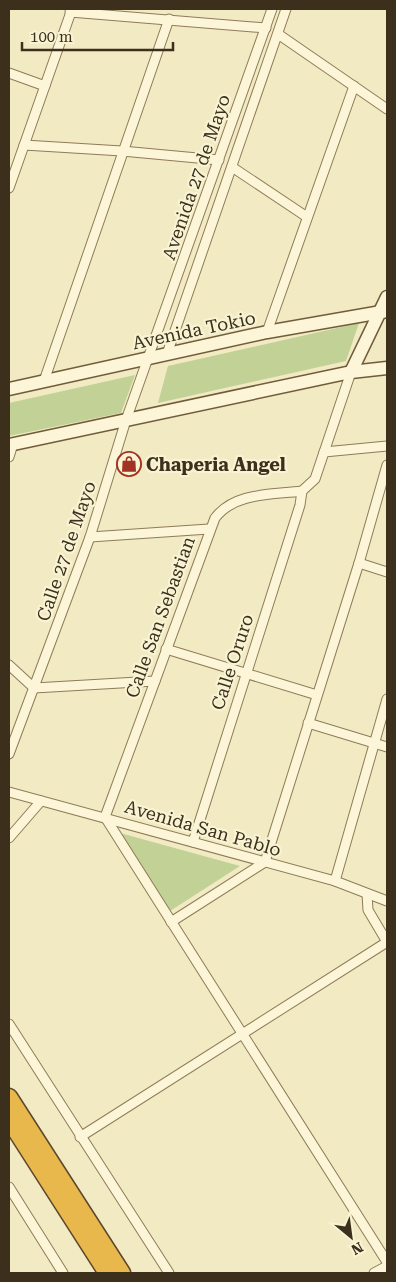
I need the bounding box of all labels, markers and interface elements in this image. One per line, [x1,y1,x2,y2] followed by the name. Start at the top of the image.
[22,20,174,52] scale bar
[30,28,73,46] text: 100 m
[158,92,234,262] street label: Avenida 27 de Mayo
[131,307,257,353] street label: Avenida Tokio
[116,451,142,477] shop icon: Chaperia Angel
[146,454,286,475] place label: Chaperia Angel
[32,478,100,624] street label: Calle 27 de Mayo
[121,533,199,701] street label: Calle San Sebastian
[207,611,257,713] street label: Calle Oruro
[122,796,284,860] street label: Avenida San Pablo
[326,1212,376,1262] north arrow
[349,1239,366,1258] text: N

